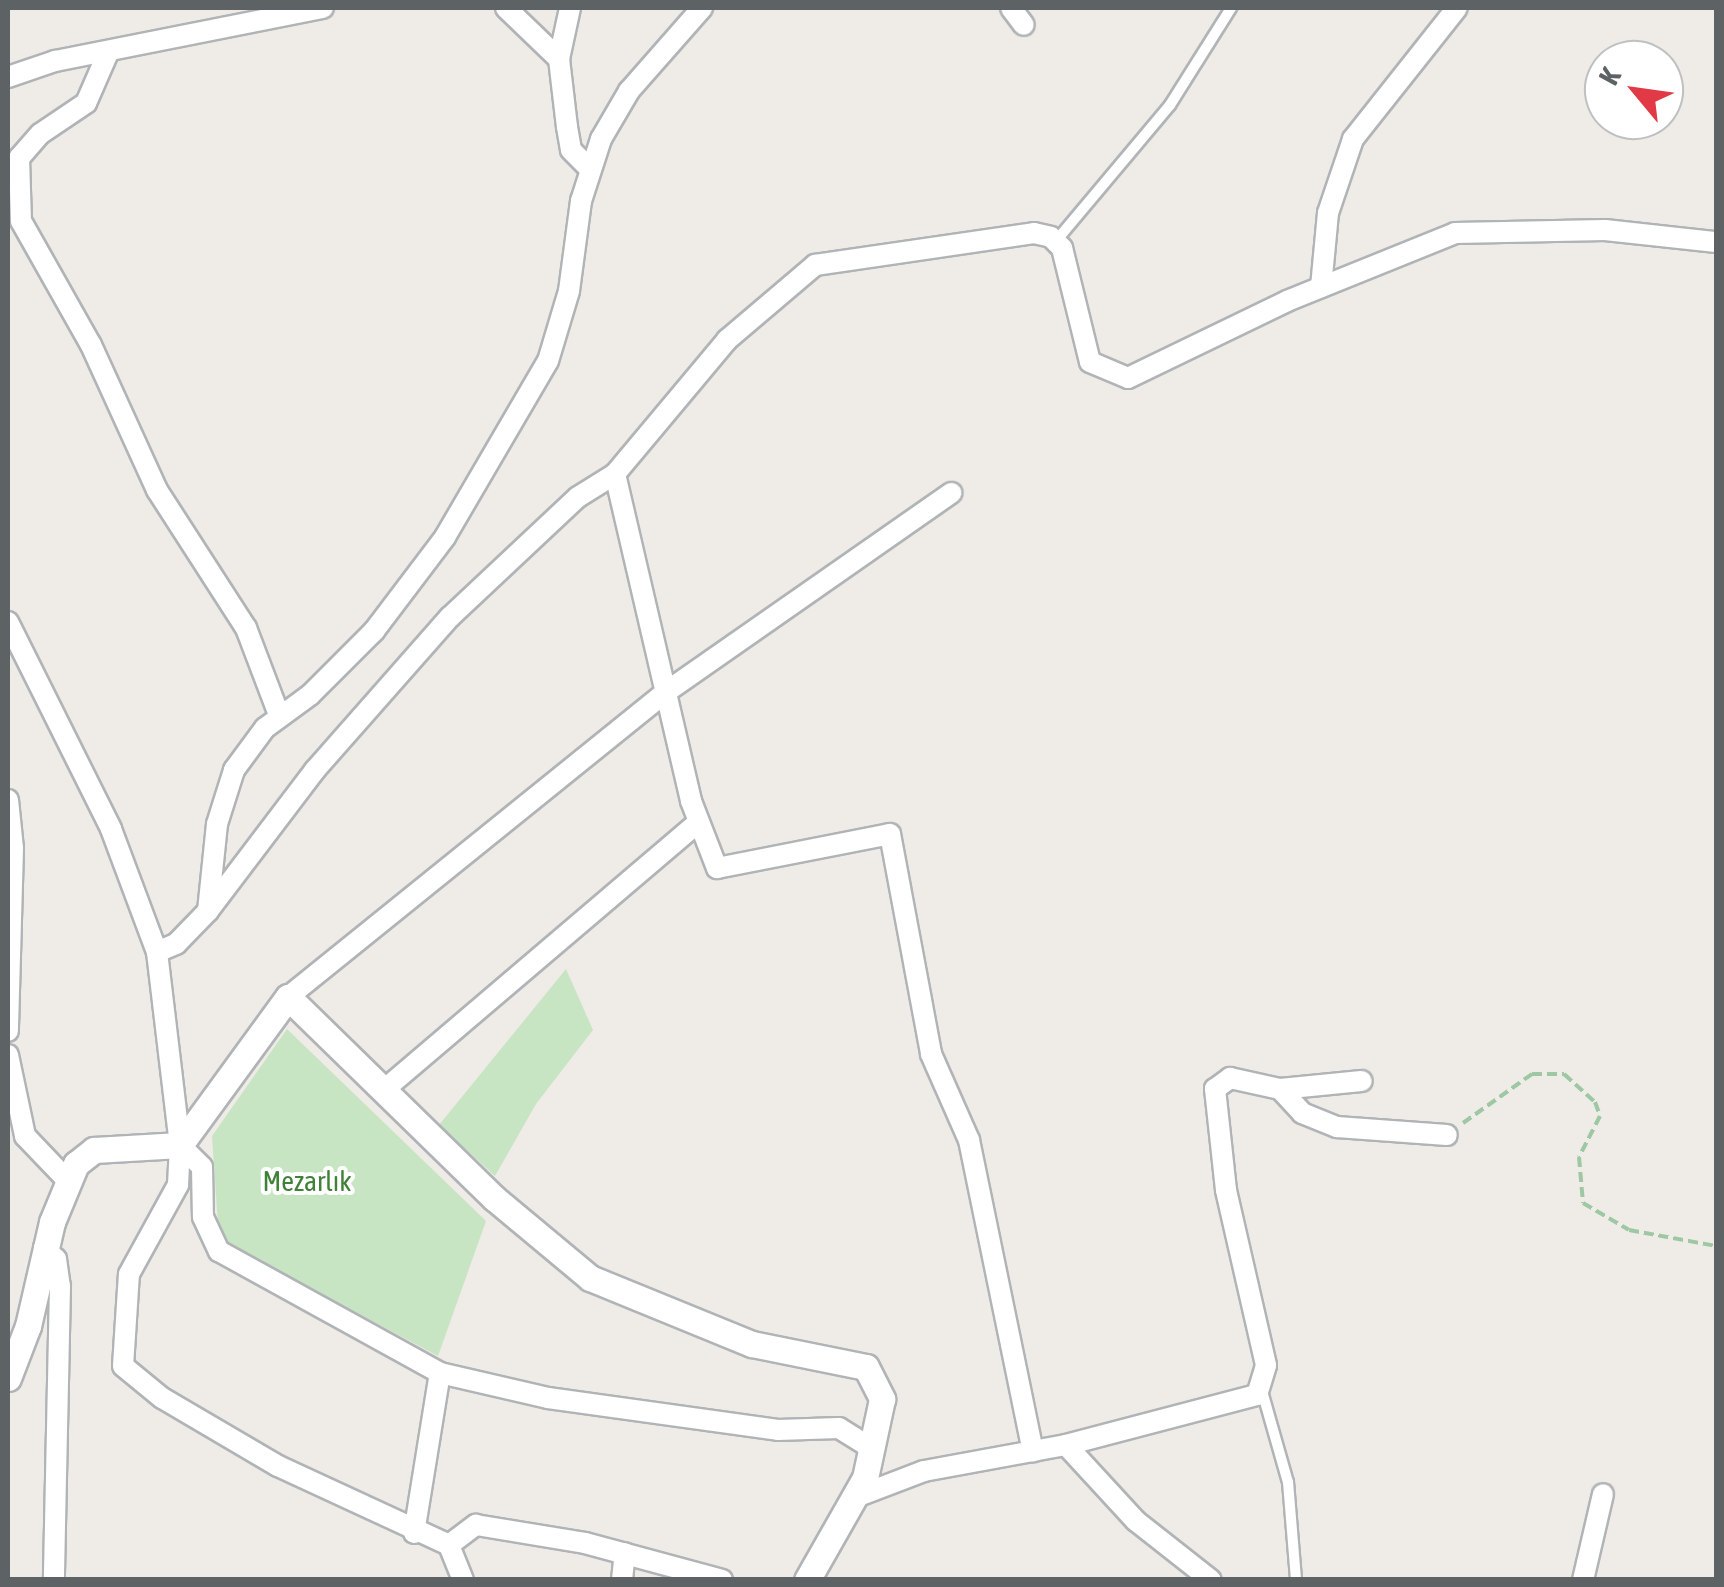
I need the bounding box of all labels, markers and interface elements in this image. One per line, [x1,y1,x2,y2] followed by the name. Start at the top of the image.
[1584,40,1684,140] north arrow
[1592,63,1627,90] text: K
[262,1164,352,1198] park label: Mezarlık

